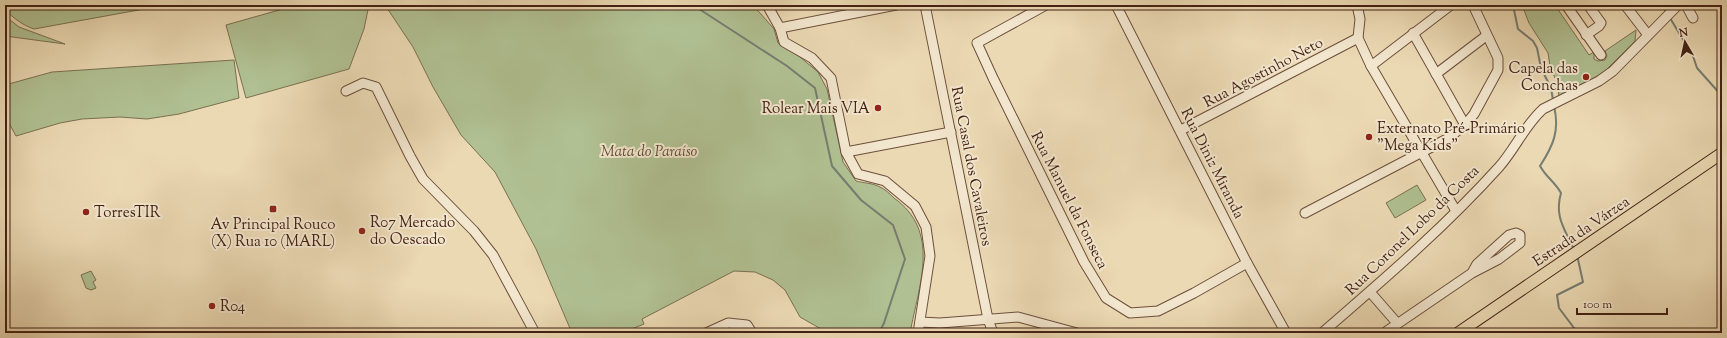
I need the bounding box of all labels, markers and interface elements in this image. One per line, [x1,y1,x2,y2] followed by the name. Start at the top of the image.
[1665,22,1705,62] north arrow
[1677,24,1689,42] text: N
[1200,33,1327,114] street label: Rua Agostinho Neto
[1509,59,1578,97] place label: Capela das Conchas
[1581,72,1591,82] marker: Capela das Conchas
[945,85,996,248] street label: Rua Casal dos Cavaleiros
[762,99,870,120] place label: Rolear Mais VIA
[873,103,883,113] marker: Rolear Mais VIA
[1175,105,1249,223] street label: Rua Diniz Miranda
[1377,119,1525,157] place label: Externato Pré-Primário "Mega Kids"
[1025,128,1113,273] street label: Rua Manuel da Fonseca
[1364,132,1374,142] marker: Externato Pré-Primário "Mega Kids"
[601,142,698,163] park label: Mata do Paraíso
[1341,161,1485,301] street label: Rua Coronel Lobo da Costa
[1529,192,1634,272] street label: Estrada da Várzea
[94,203,161,224] place label: TorresTIR
[268,204,278,214] marker: Av Principal Rouco (X) Rua 10 (MARL)
[81,207,91,217] marker: TorresTIR
[370,213,455,251] place label: R07 Mercado do Oescado
[210,215,336,253] place label: Av Principal Rouco (X) Rua 10 (MARL)
[357,226,367,236] marker: R07 Mercado do Oescado
[1577,290,1667,316] scale bar
[1583,296,1612,314] text: 100 m
[220,297,246,318] place label: R04
[207,301,217,311] marker: R04

